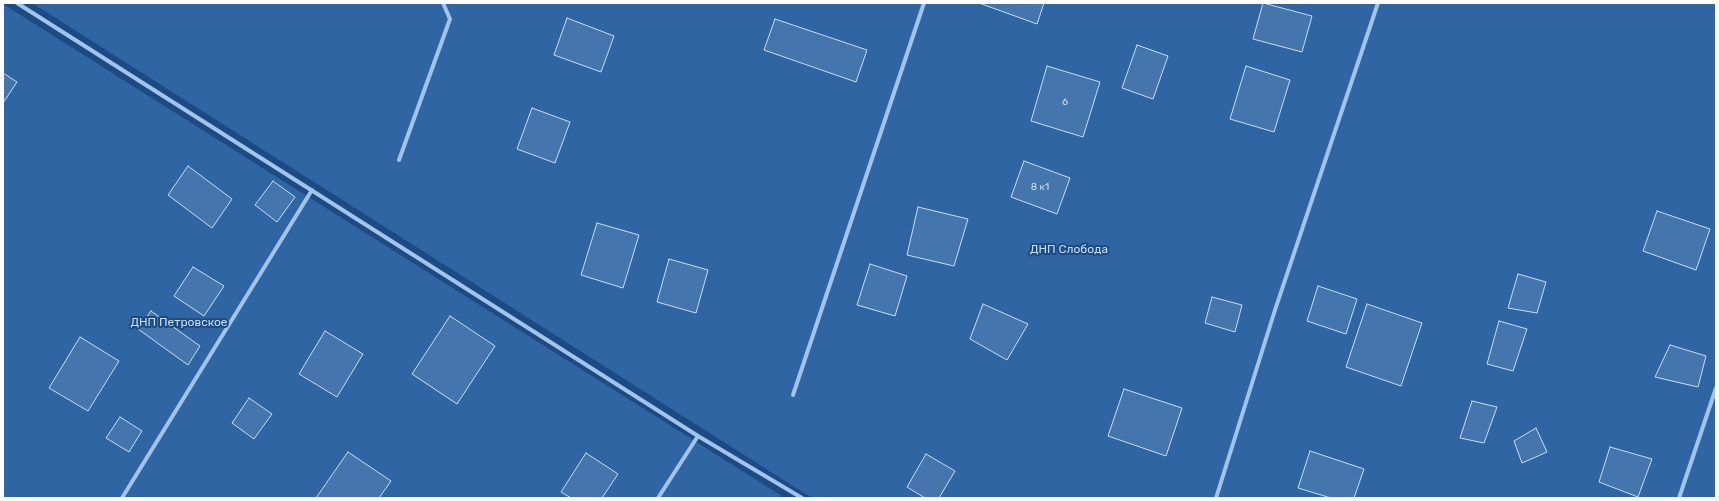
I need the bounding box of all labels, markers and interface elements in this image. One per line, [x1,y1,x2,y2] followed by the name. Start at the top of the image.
[1062,96,1068,108] house number: 6
[1031,181,1049,193] house number: 8 к1
[1030,243,1108,257] park label: ДНП Слобода
[130,316,228,330] park label: ДНП Петровское

